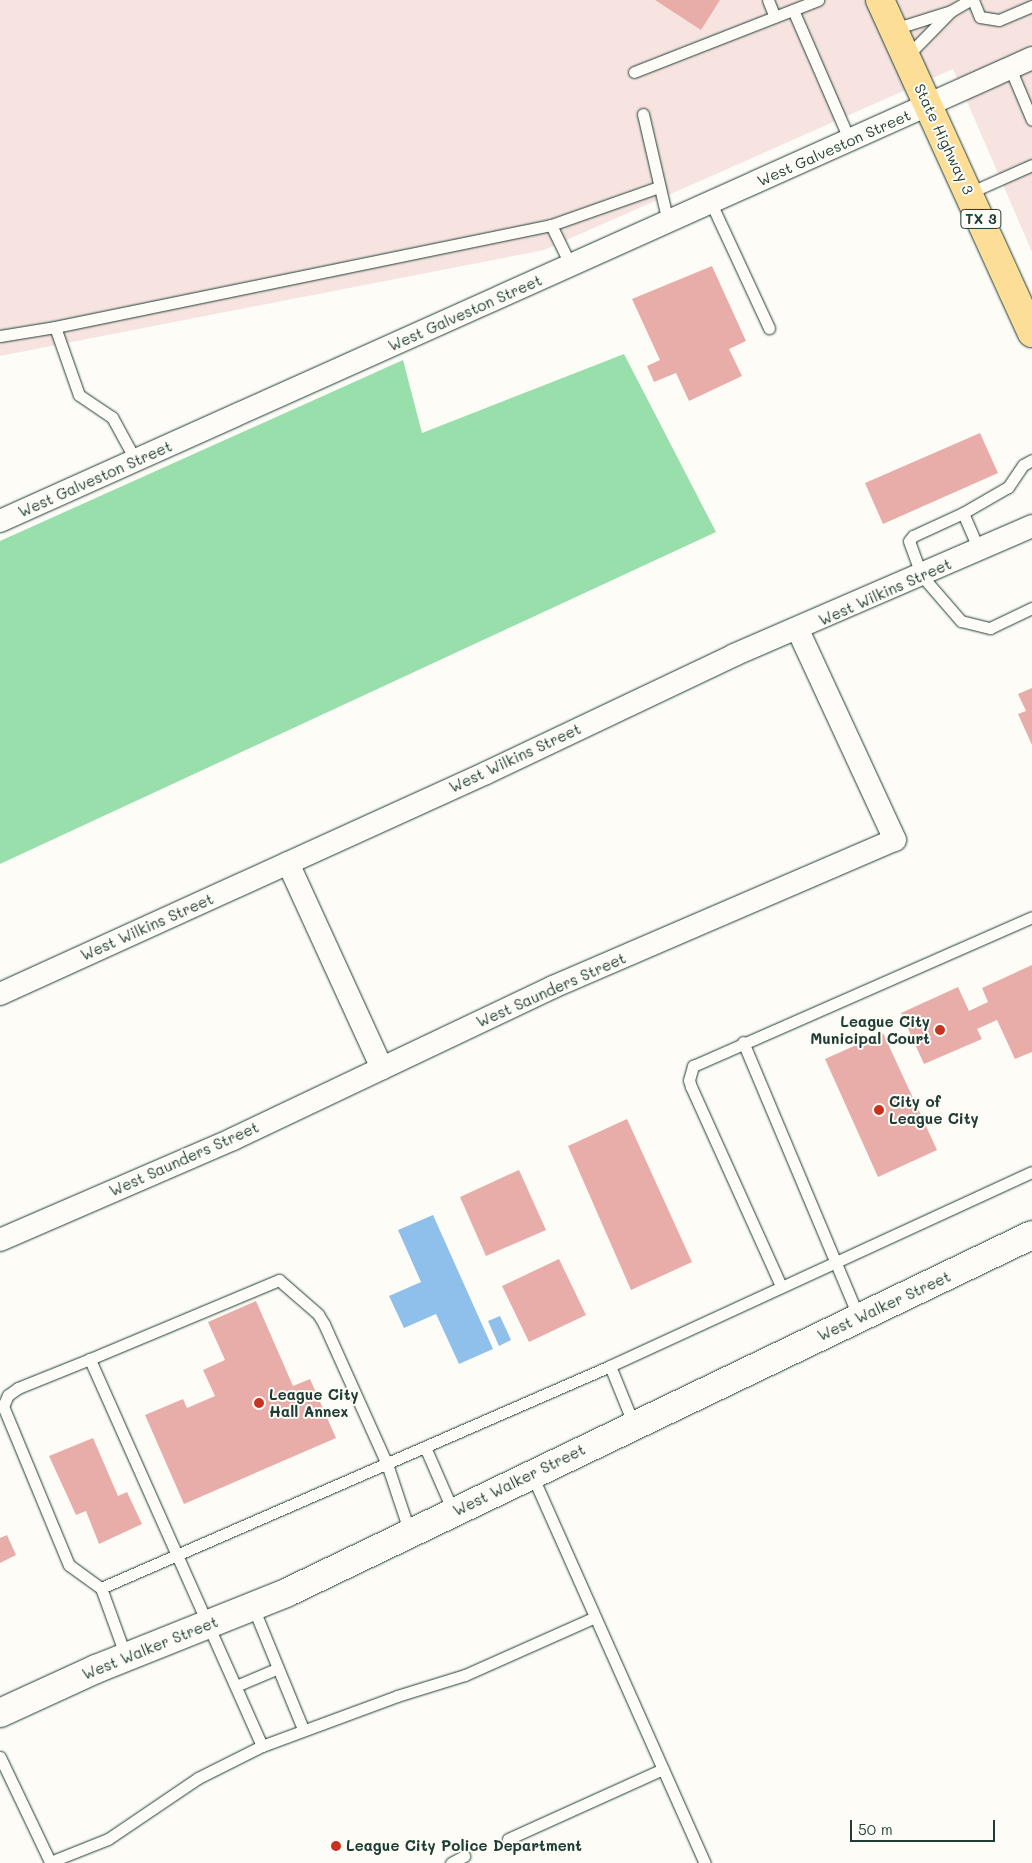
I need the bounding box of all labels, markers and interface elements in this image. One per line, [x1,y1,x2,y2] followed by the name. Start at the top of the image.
[911,81,977,197] street label: State Highway 3
[754,106,914,190] street label: West Galveston Street
[960,208,1002,230] road number: TX 3
[385,271,545,355] street label: West Galveston Street
[15,437,175,521] street label: West Galveston Street
[816,555,954,629] street label: West Wilkins Street
[446,720,584,796] street label: West Wilkins Street
[78,890,216,964] street label: West Wilkins Street
[474,949,628,1031] street label: West Saunders Street
[810,1012,930,1047] place label: League City Municipal Court
[934,1024,946,1036] marker: League City Municipal Court
[889,1092,979,1127] place label: City of League City
[873,1104,885,1116] marker: City of League City
[107,1118,261,1200] street label: West Saunders Street
[815,1267,953,1345] street label: West Walker Street
[269,1385,359,1420] place label: League City Hall Annex
[253,1397,265,1409] marker: League City Hall Annex
[450,1440,588,1520] street label: West Walker Street
[80,1613,220,1683] street label: West Walker Street
[852,1810,997,1842] scale bar
[858,1819,893,1839] text: 50 m
[346,1837,582,1855] place label: League City Police Department
[330,1840,342,1852] marker: League City Police Department

